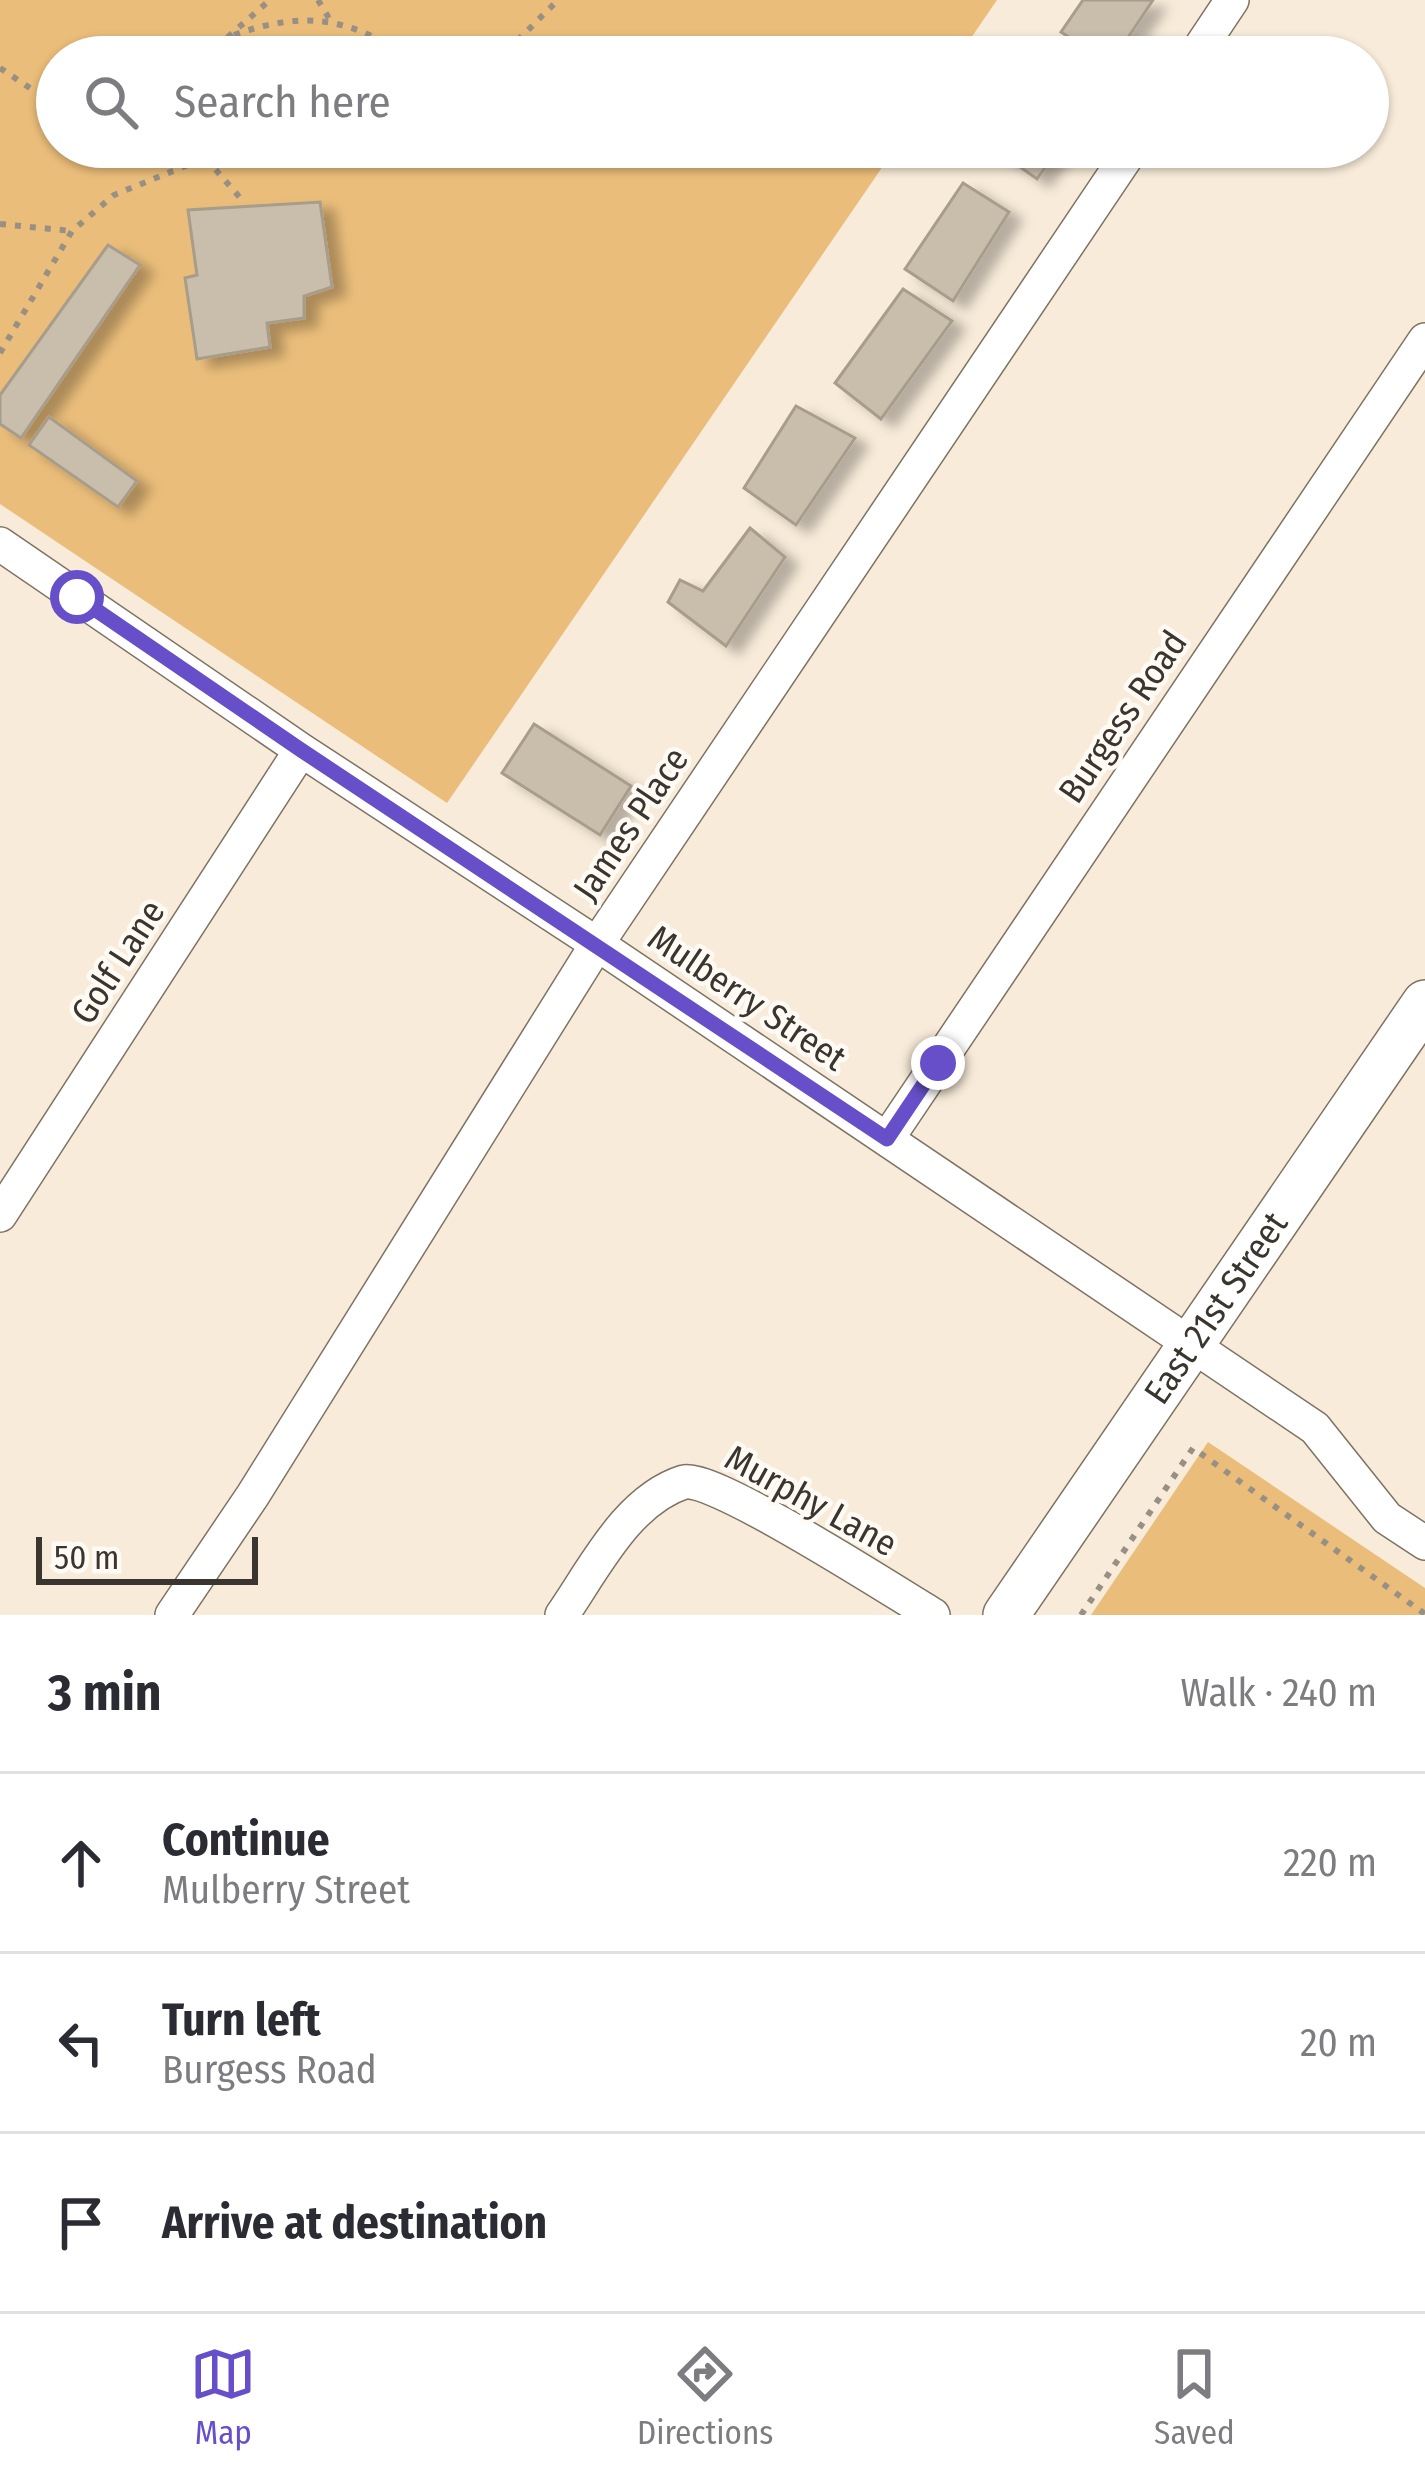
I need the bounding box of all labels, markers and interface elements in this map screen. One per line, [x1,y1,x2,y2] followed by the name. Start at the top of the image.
[36,36,1389,168] search box
[78,69,144,135] icon: search
[174,75,391,129] text: Search here
[50,570,104,624] route start
[1049,623,1197,811] street label: Burgess Road
[564,739,698,909] street label: James Place
[62,892,174,1032] street label: Golf Lane
[640,916,854,1080] street label: Mulberry Street
[911,1036,965,1090] route end
[1135,1204,1297,1412] street label: East 21st Street
[717,1436,905,1566] street label: Murphy Lane
[36,1531,258,1584] scale bar
[54,1538,119,1578] text: 50 m
[48,1662,162,1724] text: 3 min
[1180,1670,1377,1716] text: Walk · 240 m
[162,1813,330,1867] text: Continue
[48,1830,114,1896] icon: ahead
[1283,1840,1377,1886] text: 220 m
[162,1867,410,1913] text: Mulberry Street
[162,1993,321,2047] text: Turn left
[48,2010,114,2076] icon: left
[1300,2020,1377,2066] text: 20 m
[162,2047,377,2093] text: Burgess Road
[48,2190,114,2256] icon: arrive
[162,2196,547,2250] text: Arrive at destination
[190,2341,256,2453] tab: Map
[637,2341,773,2453] tab: Directions
[1154,2341,1235,2453] tab: Saved

